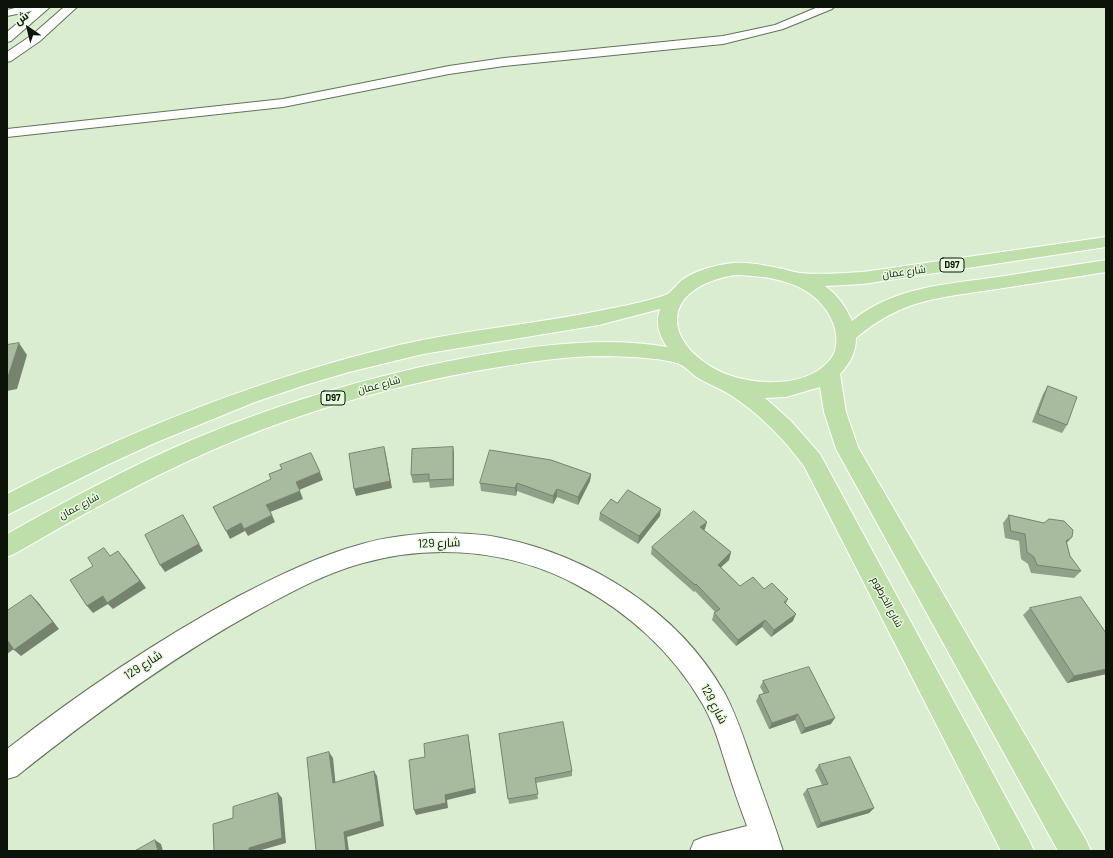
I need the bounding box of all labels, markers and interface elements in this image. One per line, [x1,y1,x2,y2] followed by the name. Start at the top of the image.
[8,8,48,48] north arrow
[11,8,30,27] text: ش
[940,258,964,272] road number: D97
[882,263,926,281] street label: شارع عمان
[356,374,402,396] street label: شارع عمان
[321,391,345,405] road number: D97
[57,490,101,522] street label: شارع عمان
[417,535,461,551] street label: شارع 129
[869,575,905,629] street label: شارع الخرطوم
[121,647,165,683] street label: شارع 129
[698,682,730,726] street label: شارع 129

